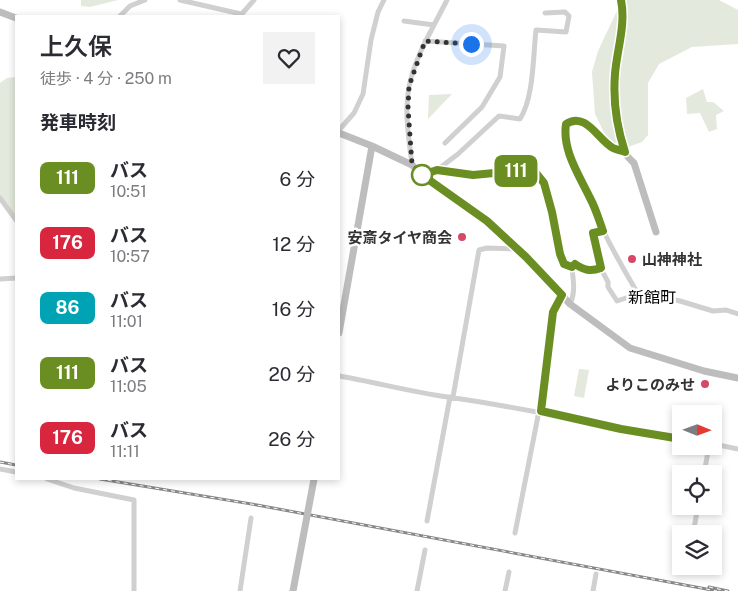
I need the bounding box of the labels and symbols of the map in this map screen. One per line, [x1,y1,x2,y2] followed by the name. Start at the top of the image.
[459,32,484,57] your location
[487,155,545,187] line badge: 111
[411,164,433,186] unlabelled marker
[347,229,452,246] place label: 安斎タイヤ商会
[456,231,468,243] marker: 安斎タイヤ商会
[642,251,702,268] place label: 山神神社
[626,253,638,265] marker: 山神神社
[628,288,676,307] district label: 新館町
[605,376,695,393] place label: よりこのみせ
[699,378,711,390] marker: よりこのみせ
[672,405,722,455] north arrow

